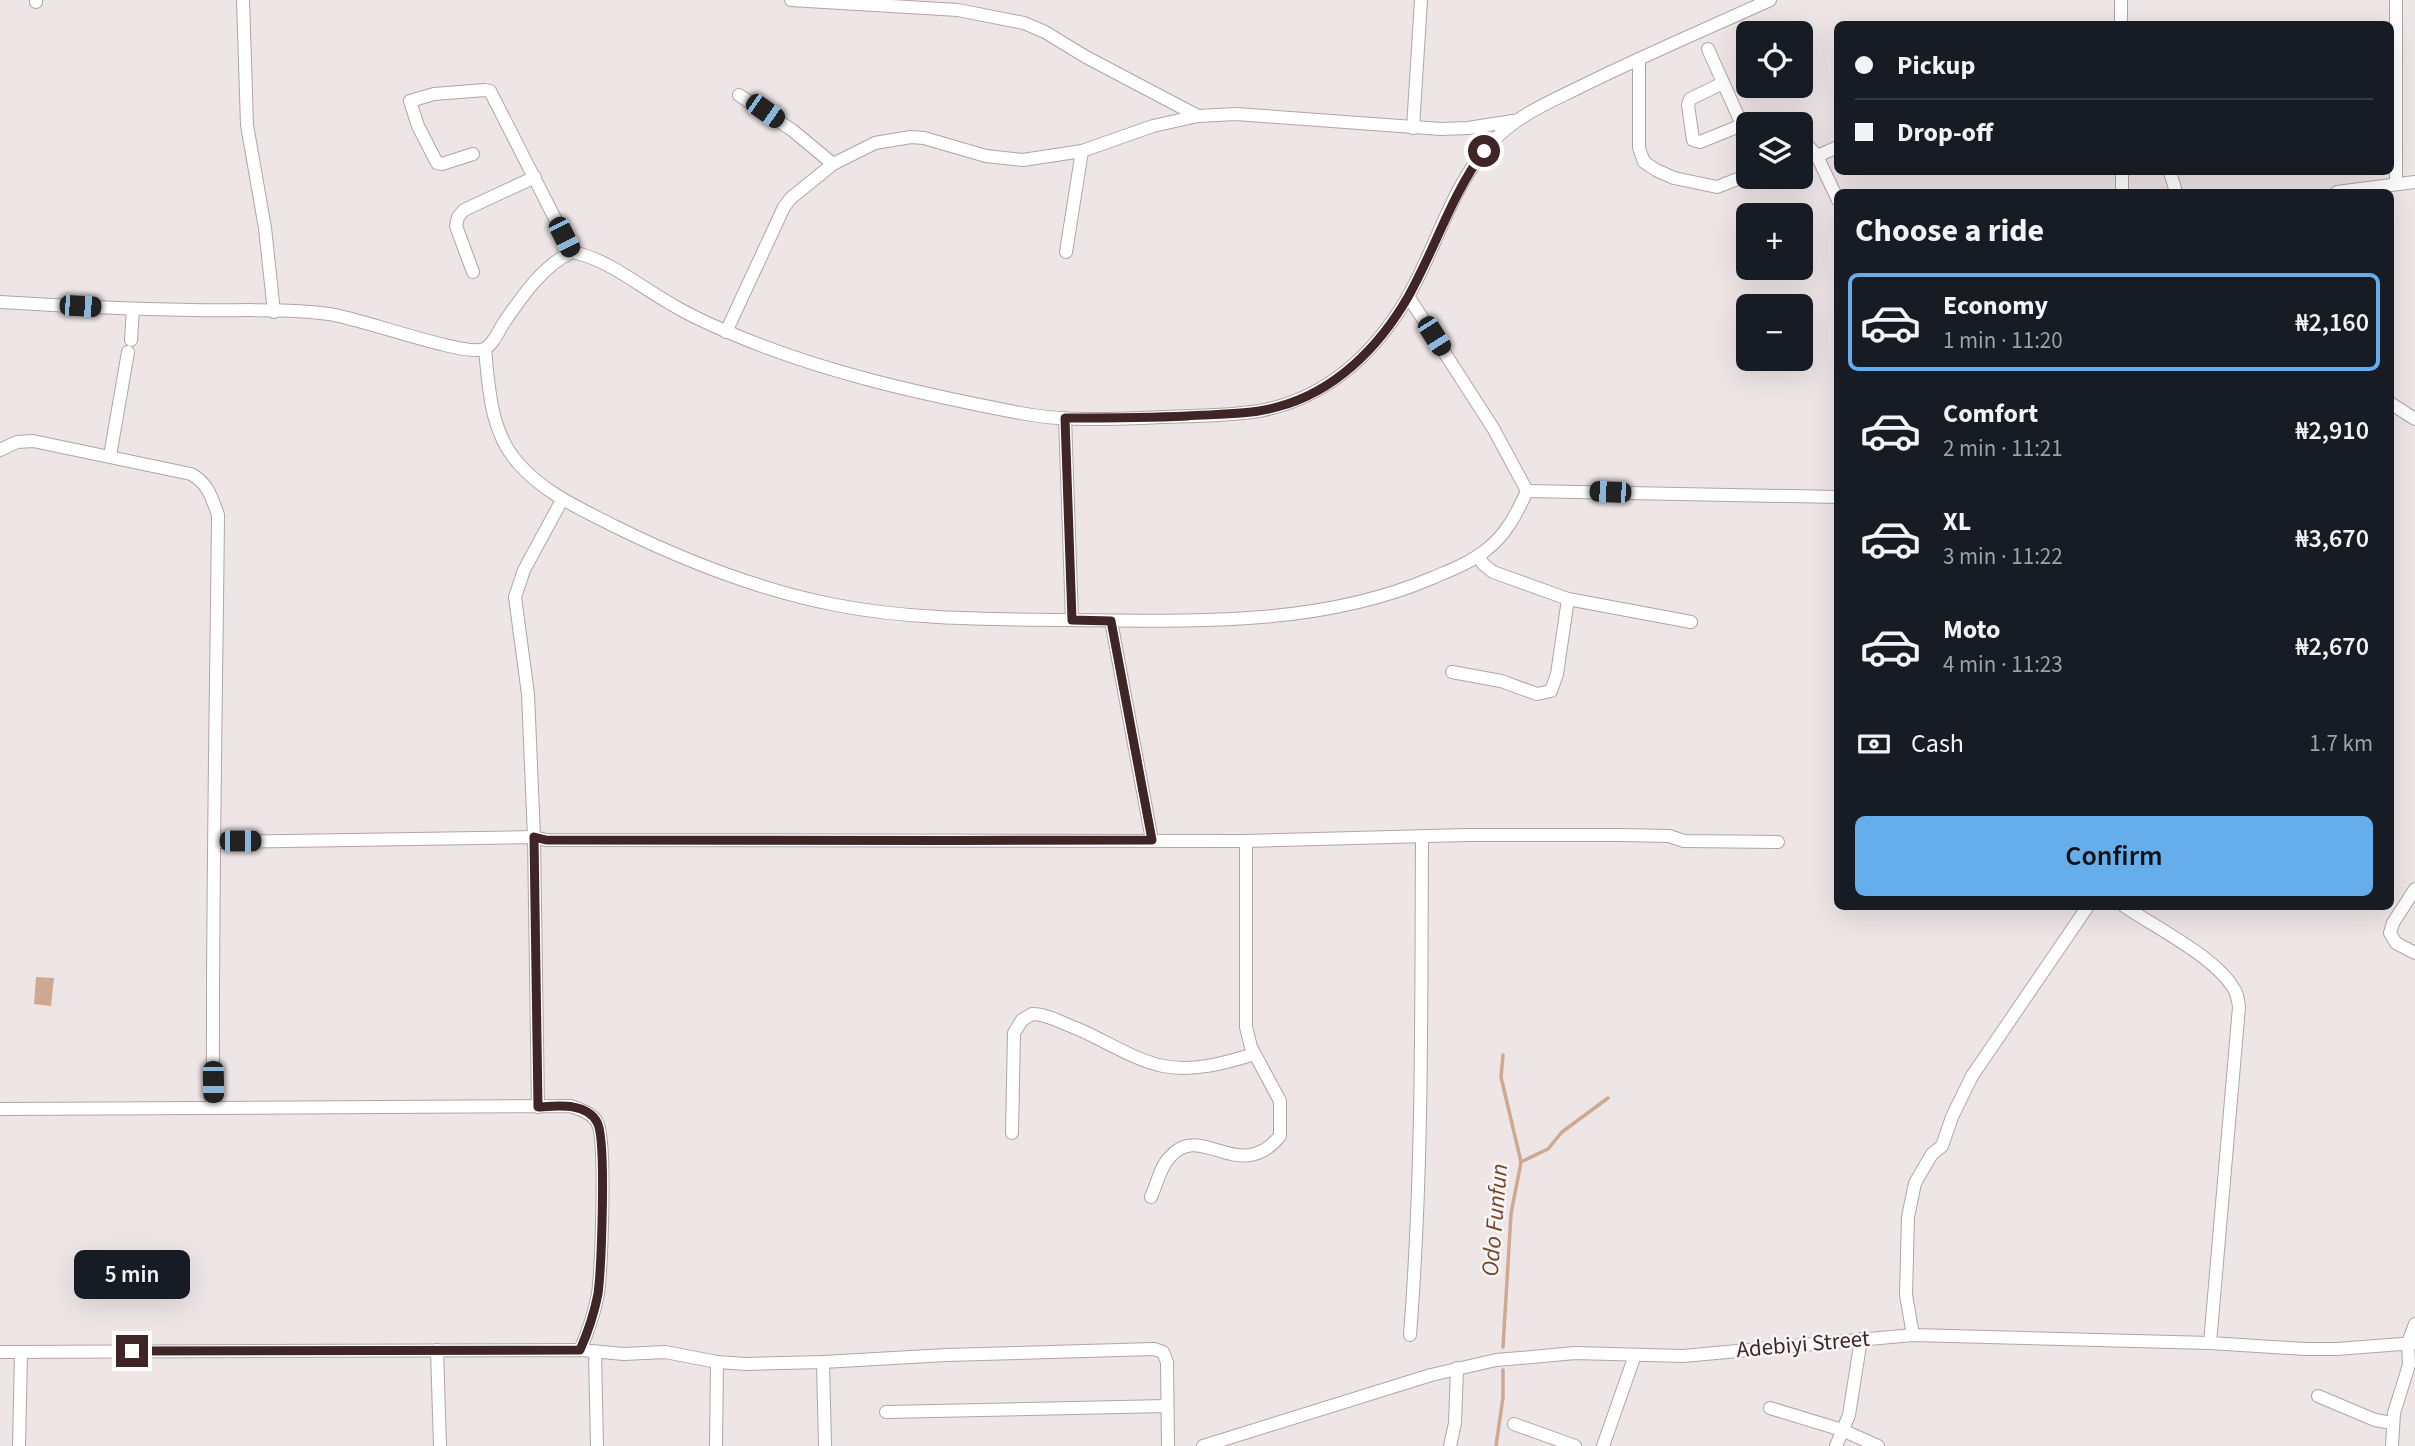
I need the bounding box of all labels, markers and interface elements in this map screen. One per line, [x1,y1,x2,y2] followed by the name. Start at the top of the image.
[1736,21,1813,371] map controls
[1736,21,1813,98] button: locate
[1897,47,1975,84] text: Pickup
[742,90,789,132] car
[1736,112,1813,189] button: layers
[1897,114,1993,151] text: Drop-off
[1468,135,1500,167] route start
[1736,203,1813,280] button: +
[1855,208,2044,254] text: Choose a ride
[546,214,583,260] car
[1943,287,2048,324] text: Economy
[1859,291,1922,354] icon: car
[59,294,102,318] car
[1736,294,1813,371] button: −
[2295,304,2369,341] text: ₦2,160
[1414,313,1455,359] car
[1943,324,2063,357] text: 1 min · 11:20
[1943,395,2038,432] text: Comfort
[1859,399,1922,462] icon: car
[2295,412,2369,449] text: ₦2,910
[1943,432,2063,465] text: 2 min · 11:21
[1589,481,1632,503] car
[1943,503,1971,540] text: XL
[1859,507,1922,570] icon: car
[2295,520,2369,557] text: ₦3,670
[1943,540,2063,573] text: 3 min · 11:22
[1943,611,2000,648] text: Moto
[1859,615,1922,678] icon: car
[2295,628,2369,665] text: ₦2,670
[1943,648,2063,681] text: 4 min · 11:23
[1855,725,1893,763] icon: cash
[1911,725,1964,762] text: Cash
[2309,727,2373,760] text: 1.7 km
[1855,816,2373,896] button: Confirm
[220,831,262,852] car
[203,1061,224,1103] car
[1473,1162,1517,1278] water label: Odo Funfun
[74,1250,190,1298] callout: 5 min
[105,1258,159,1291] text: 5 min
[1735,1322,1871,1366] street label: Adebiyi Street
[116,1335,148,1367] route end

